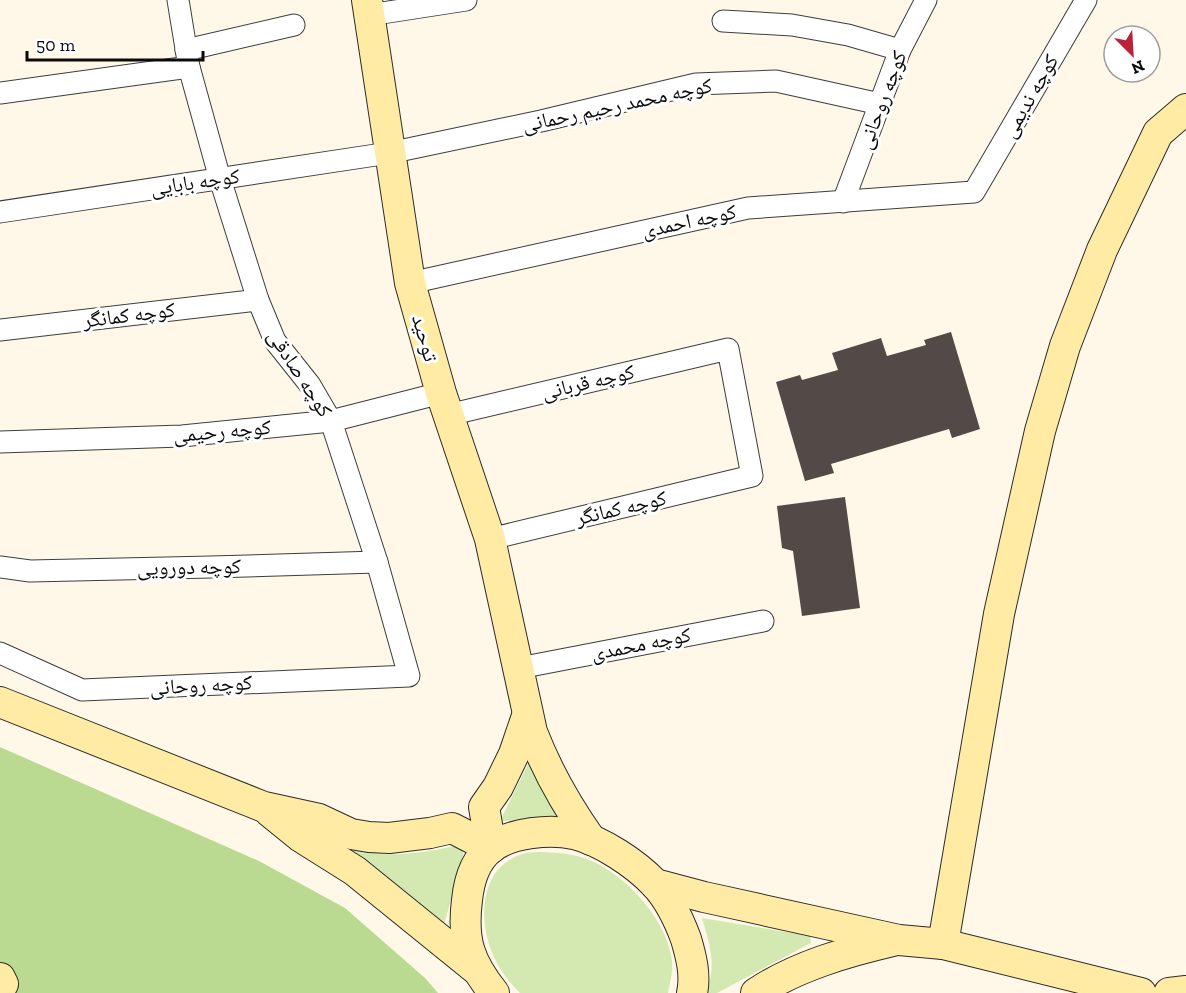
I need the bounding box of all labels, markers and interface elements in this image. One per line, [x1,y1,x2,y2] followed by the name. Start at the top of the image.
[27,24,202,62] scale bar
[1102,24,1162,84] north arrow
[36,34,76,56] text: 50 m
[851,47,913,153] street label: کوچه روحانی
[996,49,1064,142] street label: کوچه ندیمی
[1128,56,1147,78] text: N
[520,72,715,139] street label: کوچه محمد رحیم رحمانی
[149,163,242,201] street label: کوچه بابایی
[639,198,739,243] street label: کوچه احمدی
[80,296,177,333] street label: کوچه کمانگر
[407,311,444,364] street label: توحید
[262,324,338,422] street label: کوچه صادقی
[539,359,637,405] street label: کوچه قربانی
[172,414,272,448] street label: کوچه رحیمی
[572,485,669,530] street label: کوچه کمانگر
[137,553,242,581] street label: کوچه دورویی
[589,622,693,665] street label: کوچه محمدی
[149,669,253,701] street label: کوچه روحانی

